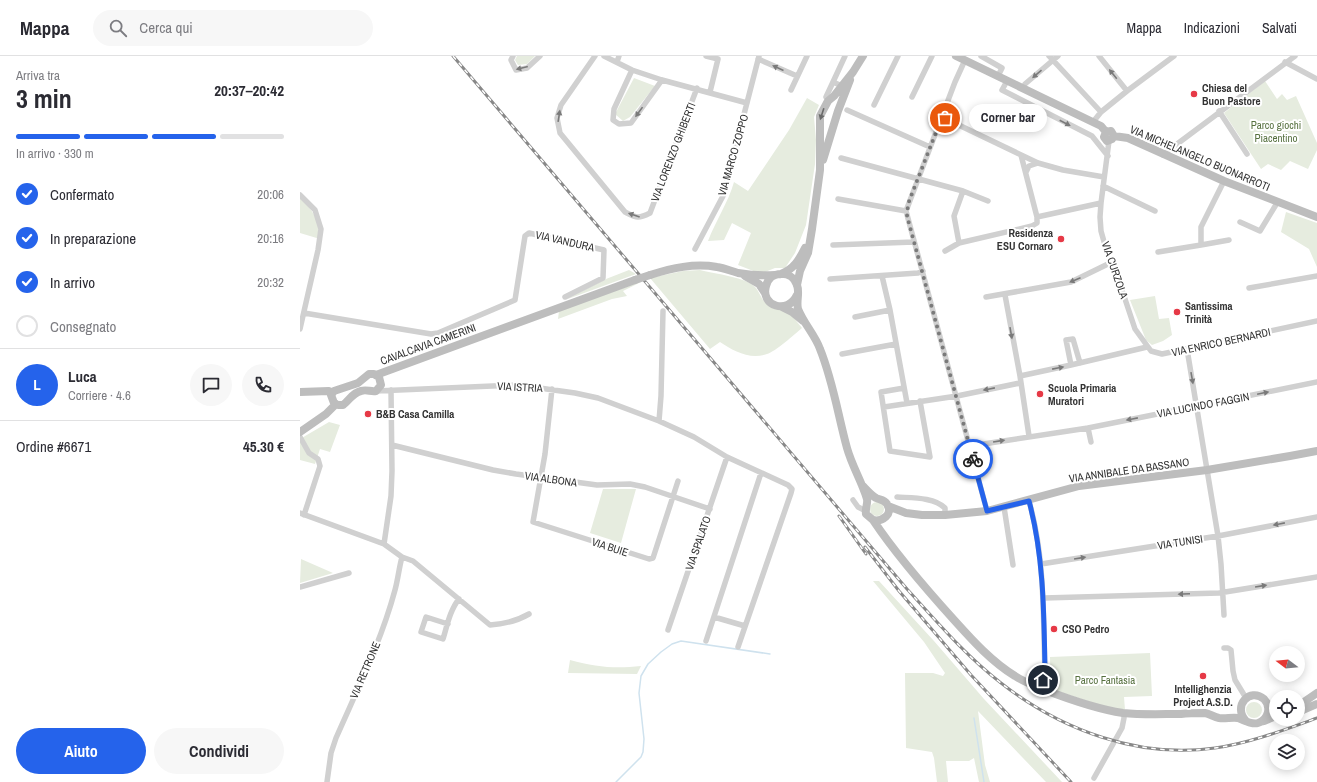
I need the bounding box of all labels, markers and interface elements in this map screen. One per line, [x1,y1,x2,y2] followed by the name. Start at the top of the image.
[93,10,373,46] search box
[20,15,69,41] text: Mappa
[107,17,129,39] icon: search
[139,17,193,38] text: Cerca qui
[1127,19,1162,37] text: Mappa
[1184,19,1240,37] text: Indicazioni
[1262,19,1297,37] text: Salvati
[516,65,528,71] one-way arrow
[772,65,783,71] one-way arrow
[16,67,60,84] text: Arriva tra
[1108,68,1117,79] one-way arrow
[1032,69,1043,78] one-way arrow
[214,80,284,101] text: 20:37–20:42
[16,81,72,116] text: 3 min
[1202,81,1261,108] place label: Chiesa del Buon Pastore
[1189,89,1199,99] marker: Chiesa del Buon Pastore
[648,100,698,204] street label: VIA LORENZO GHIBERTI
[928,101,962,135] pin
[969,104,1047,132] callout: Corner bar
[635,106,643,117] one-way arrow
[934,107,956,129] icon: bag
[819,108,825,120] one-way arrow
[556,109,562,122] one-way arrow
[981,109,1035,126] text: Corner bar
[715,113,751,197] street label: VIA MARCO ZOPPO
[1251,118,1301,145] park label: Parco giochi Piacentino
[1059,119,1071,126] one-way arrow
[1128,122,1272,194] street label: VIA MICHELANGELO BUONARROTI
[16,145,94,162] text: In arrivo · 330 m
[16,183,38,205] icon: check
[50,184,114,205] text: Confermato
[257,186,284,203] text: 20:06
[627,212,639,218] one-way arrow
[997,226,1053,253] place label: Residenza ESU Cornaro
[16,227,38,249] icon: check
[534,227,597,255] street label: VIA VANDURA
[50,228,136,249] text: In preparazione
[257,230,284,247] text: 20:16
[1056,234,1066,244] marker: Residenza ESU Cornaro
[1099,240,1132,301] street label: VIA CURZOLA
[16,271,38,293] icon: check
[50,272,95,293] text: In arrivo
[257,274,284,291] text: 20:32
[1068,277,1080,283] one-way arrow
[1185,299,1233,326] place label: Santissima Trinità
[1172,307,1182,317] marker: Santissima Trinità
[50,316,116,337] text: Consegnato
[378,320,478,368] street label: CAVALCAVIA CAMERINI
[1170,325,1272,359] street label: VIA ENRICO BERNARDI
[1009,327,1015,339] one-way arrow
[190,364,232,406] button: chat
[242,364,284,406] button: phone
[1052,365,1064,371] one-way arrow
[68,366,97,387] text: Luca
[1190,372,1196,384] one-way arrow
[33,374,41,395] text: L
[497,379,544,395] street label: VIA ISTRIA
[1048,381,1116,408] place label: Scuola Primaria Muratori
[68,387,131,404] text: Corriere · 4.6
[982,387,995,393] one-way arrow
[1035,389,1045,399] marker: Scuola Primaria Muratori
[1156,389,1250,421] street label: VIA LUCINDO FAGGIN
[1257,389,1269,395] one-way arrow
[376,407,454,421] place label: B&B Casa Camilla
[363,409,373,419] marker: B&B Casa Camilla
[1126,416,1138,422] one-way arrow
[16,436,91,457] text: Ordine #6671
[243,436,284,457] text: 45.30 €
[993,438,1006,444] one-way arrow
[953,439,993,479] courier
[962,448,984,470] icon: bike
[1068,455,1190,485] street label: VIA ANNIBALE DA BASSANO
[524,468,579,490] street label: VIA ALBONA
[682,514,714,572] street label: VIA SPALATO
[1273,522,1285,528] one-way arrow
[1156,531,1204,553] street label: VIA TUNISI
[590,535,630,559] street label: VIA BUIE
[1074,555,1086,561] one-way arrow
[1255,583,1268,589] one-way arrow
[1177,591,1190,597] one-way arrow
[1062,622,1110,636] place label: CSO Pedro
[1049,624,1059,634] marker: CSO Pedro
[347,639,383,701] street label: VIA RETRONE
[1269,646,1305,682] north arrow
[1269,646,1305,770] map controls
[1026,663,1060,697] pin
[1032,669,1054,691] icon: home
[1198,671,1208,681] marker: Intellighenzia Project A.S.D.
[1075,673,1135,687] park label: Parco Fantasia
[1173,682,1233,709] place label: Intellighenzia Project A.S.D.
[1269,690,1305,726] button: locate
[16,728,146,774] button: Aiuto
[154,728,284,774] button: Condividi
[1269,734,1305,770] button: layers

